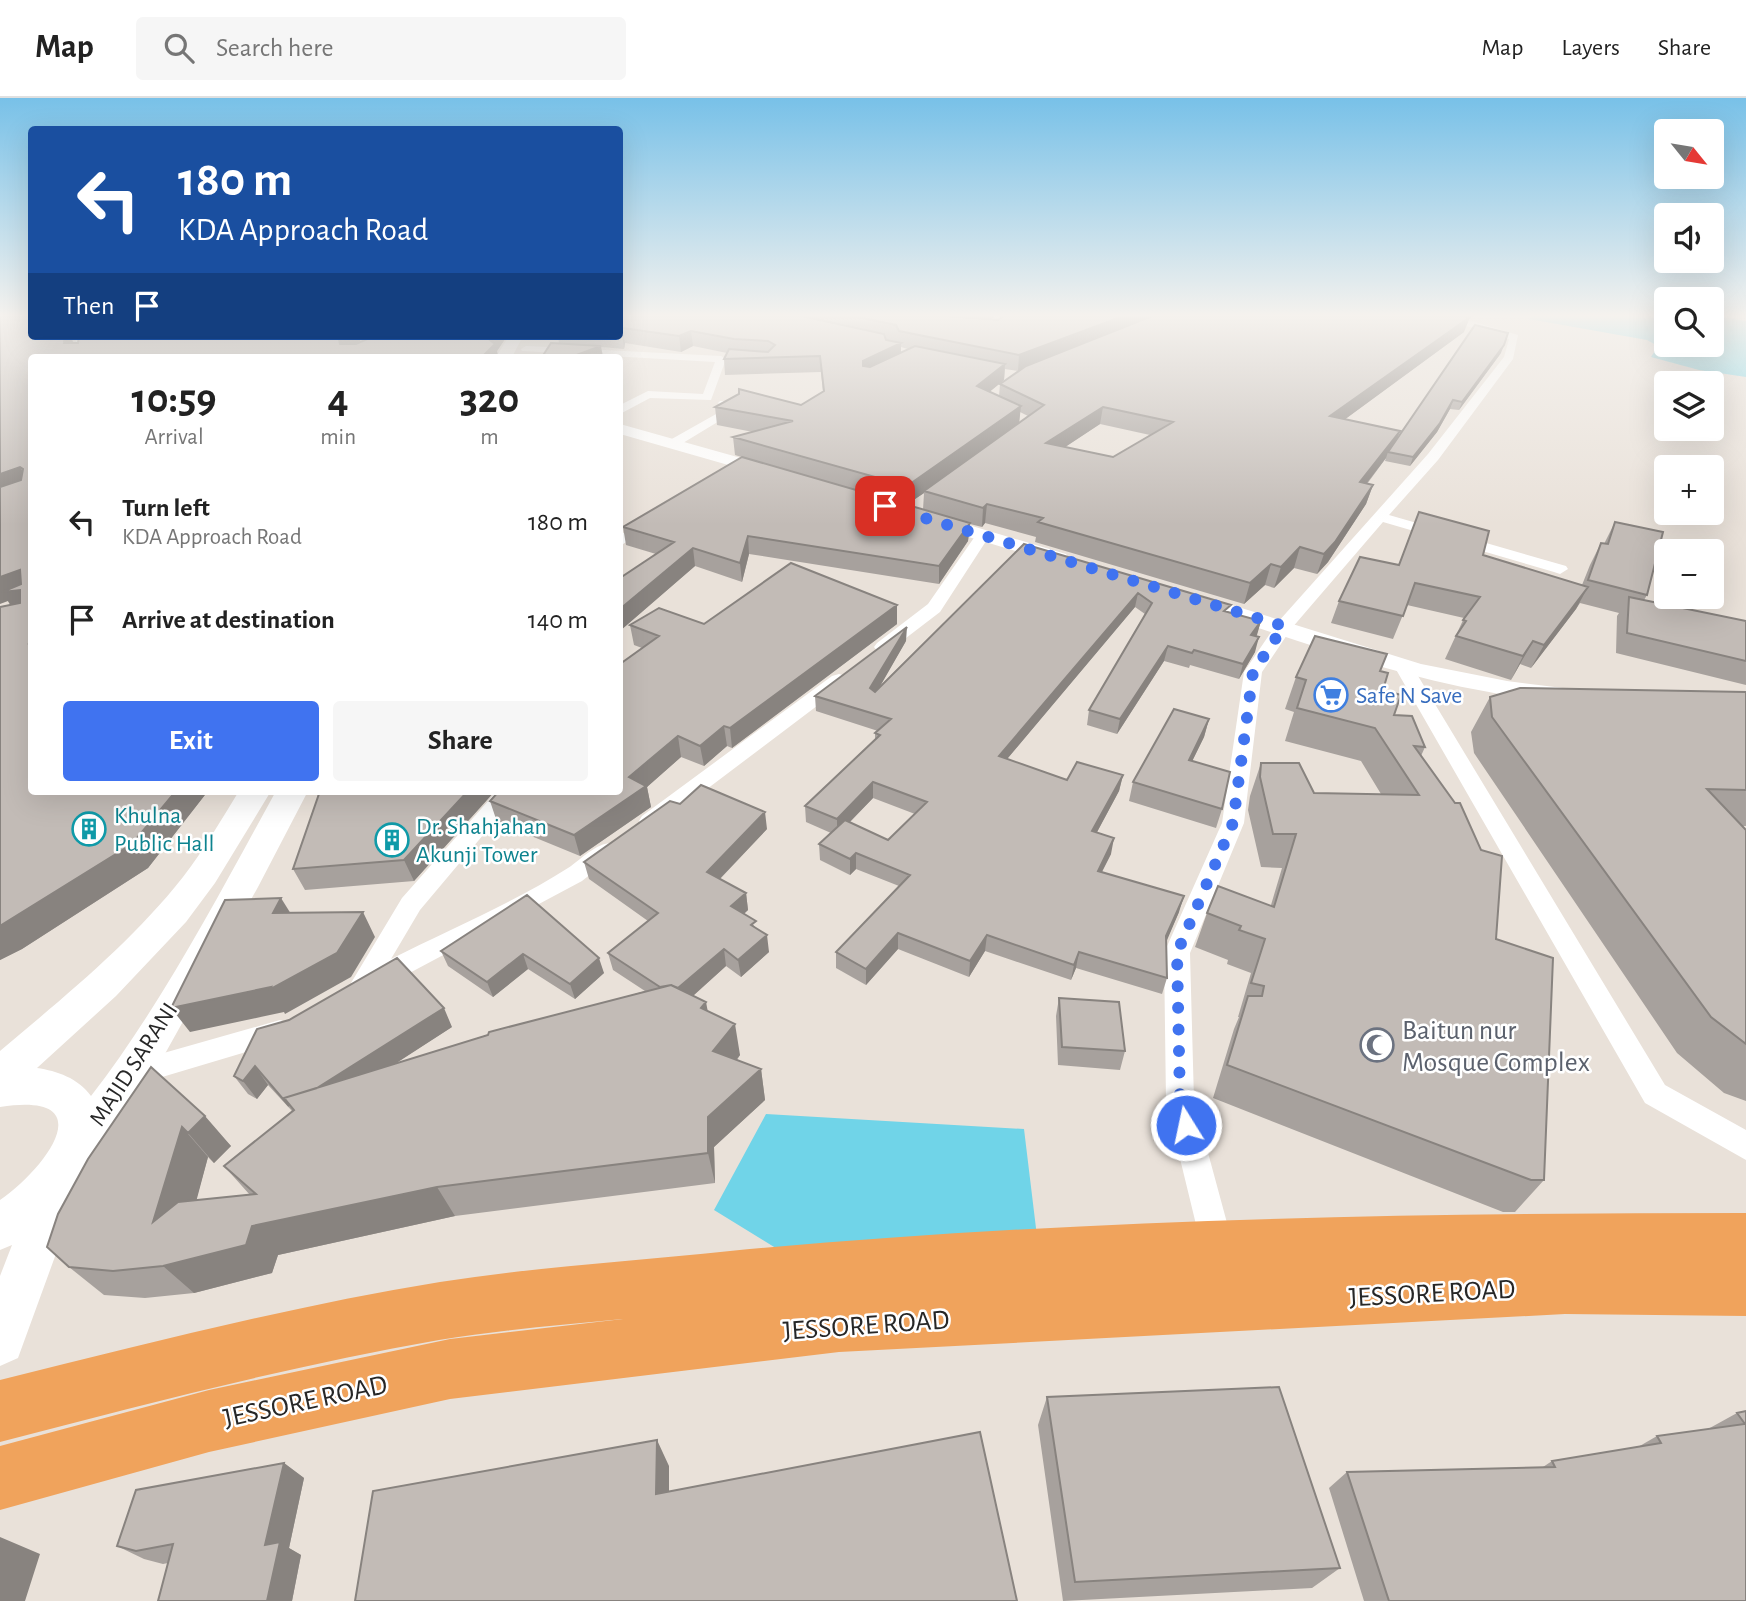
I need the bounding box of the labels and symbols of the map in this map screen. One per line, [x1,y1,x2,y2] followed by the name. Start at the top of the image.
[1654,119,1724,189] north arrow
[855,476,915,536] pin
[1312,676,1350,714] supermarket icon: Safe N Save
[1356,684,1462,708] place label: Safe N Save
[114,804,215,856] place label: Khulna Public Hall
[70,810,108,848] building icon: Khulna Public Hall
[416,815,547,867] place label: Dr. Shahjahan Akunji Tower
[373,821,411,859] building icon: Dr. Shahjahan Akunji Tower
[85,999,182,1130] street label: MAJID SARANI
[1402,1017,1590,1077] place label: Baitun nur Mosque Complex
[1358,1026,1396,1064] mosque icon: Baitun nur Mosque Complex
[1149,1088,1223,1162] position arrow
[1348,1276,1516,1312] street label: JESSORE ROAD
[782,1306,950,1346] street label: JESSORE ROAD
[221,1371,390,1433] street label: JESSORE ROAD

